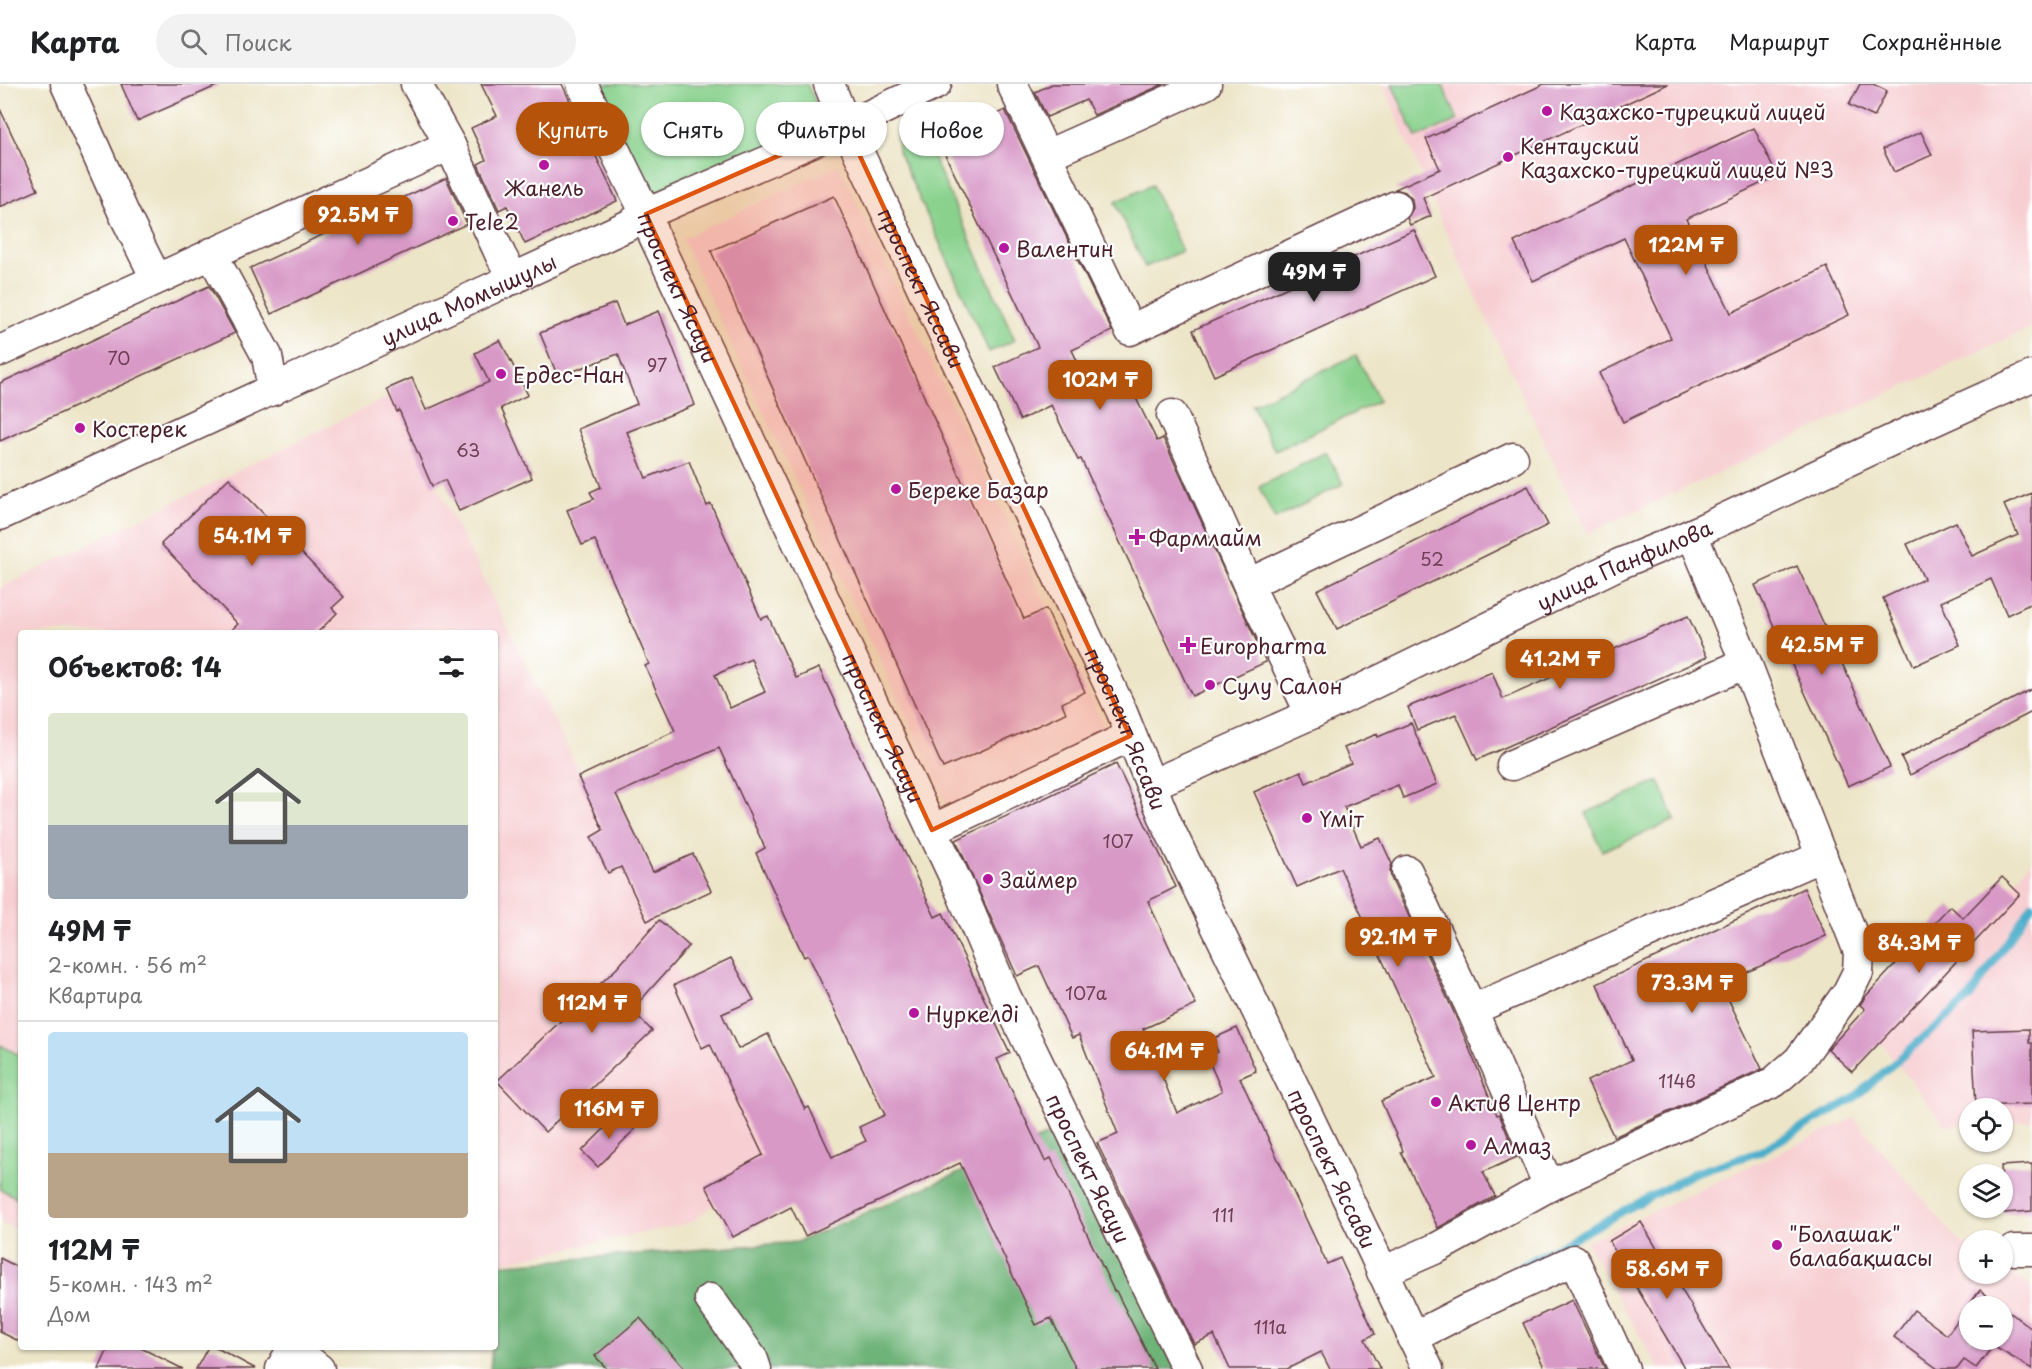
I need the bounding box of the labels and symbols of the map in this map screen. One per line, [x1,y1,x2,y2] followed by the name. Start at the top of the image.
[1559,95,1826,127] place label: Казахско-турецкий лицей
[1540,104,1554,118] marker: Казахско-турецкий лицей
[1520,129,1834,185] place label: Кентауский Казахско-турецкий лицей №3
[1501,150,1515,164] marker: Кентауский Казахско-турецкий лицей №3
[537,158,551,172] marker: Жанель
[504,171,584,203] place label: Жанель
[303,195,413,246] pin: 92.5M ₸
[870,202,974,373] street label: проспект Яссави
[465,205,519,237] place label: Tele2
[630,207,727,368] street label: проспект Ясауи
[446,214,460,228] marker: Tele2
[1637,225,1735,276] pin: 122M ₸
[1016,232,1114,264] place label: Валентин
[997,241,1011,255] marker: Валентин
[376,245,562,353] street label: улица Момышулы
[1272,252,1356,303] pin: 49M ₸
[108,344,130,371] house number: 70
[647,351,667,378] house number: 97
[513,358,625,390] place label: Ердес-Нан
[1051,360,1149,411] pin: 102M ₸
[494,367,508,381] marker: Ердес-Нан
[92,412,187,444] place label: Костерек
[73,421,87,435] marker: Костерек
[456,436,480,463] house number: 63
[908,473,1049,505] place label: Береке Базар
[889,482,903,496] marker: Береке Базар
[1531,511,1717,618] street label: улица Панфилова
[197,516,307,567] pin: 54.1M ₸
[1149,521,1262,553] place label: Фармлайм
[1130,530,1144,544] marker: Фармлайм
[1420,545,1444,572] house number: 52
[1767,625,1877,676] pin: 42.5M ₸
[1200,629,1327,661] place label: Europharma
[1181,638,1195,652] marker: Europharma
[1505,639,1615,690] pin: 41.2M ₸
[1078,642,1176,815] street label: проспект Яссави
[835,647,933,808] street label: проспект Ясауи
[1222,669,1342,701] place label: Сулу Салон
[1203,678,1217,692] marker: Сулу Салон
[1319,802,1365,834] place label: Үміт
[1300,811,1314,825] marker: Үміт
[1103,827,1133,854] house number: 107
[1000,863,1078,895] place label: Займер
[981,872,995,886] marker: Займер
[1343,917,1453,968] pin: 92.1M ₸
[1864,923,1974,974] pin: 84.3M ₸
[1637,963,1747,1014] pin: 73.3M ₸
[1065,979,1108,1006] house number: 107а
[543,983,641,1034] pin: 112M ₸
[926,997,1019,1029] place label: Нуркелді
[907,1006,921,1020] marker: Нуркелді
[1109,1031,1219,1082] pin: 64.1M ₸
[1658,1067,1696,1094] house number: 114в
[1281,1083,1385,1254] street label: проспект Яссави
[1448,1086,1581,1118] place label: Актив Центр
[1039,1087,1139,1249] street label: проспект Ясауи
[560,1089,658,1140] pin: 116M ₸
[1429,1095,1443,1109] marker: Актив Центр
[1483,1129,1552,1161] place label: Алмаз
[1464,1138,1478,1152] marker: Алмаз
[1212,1201,1234,1228] house number: 111
[1789,1217,1933,1273] place label: "Болашак" балабақшасы
[1770,1238,1784,1252] marker: "Болашак" балабақшасы
[1612,1249,1722,1300] pin: 58.6M ₸
[1253,1313,1287,1340] house number: 111а

